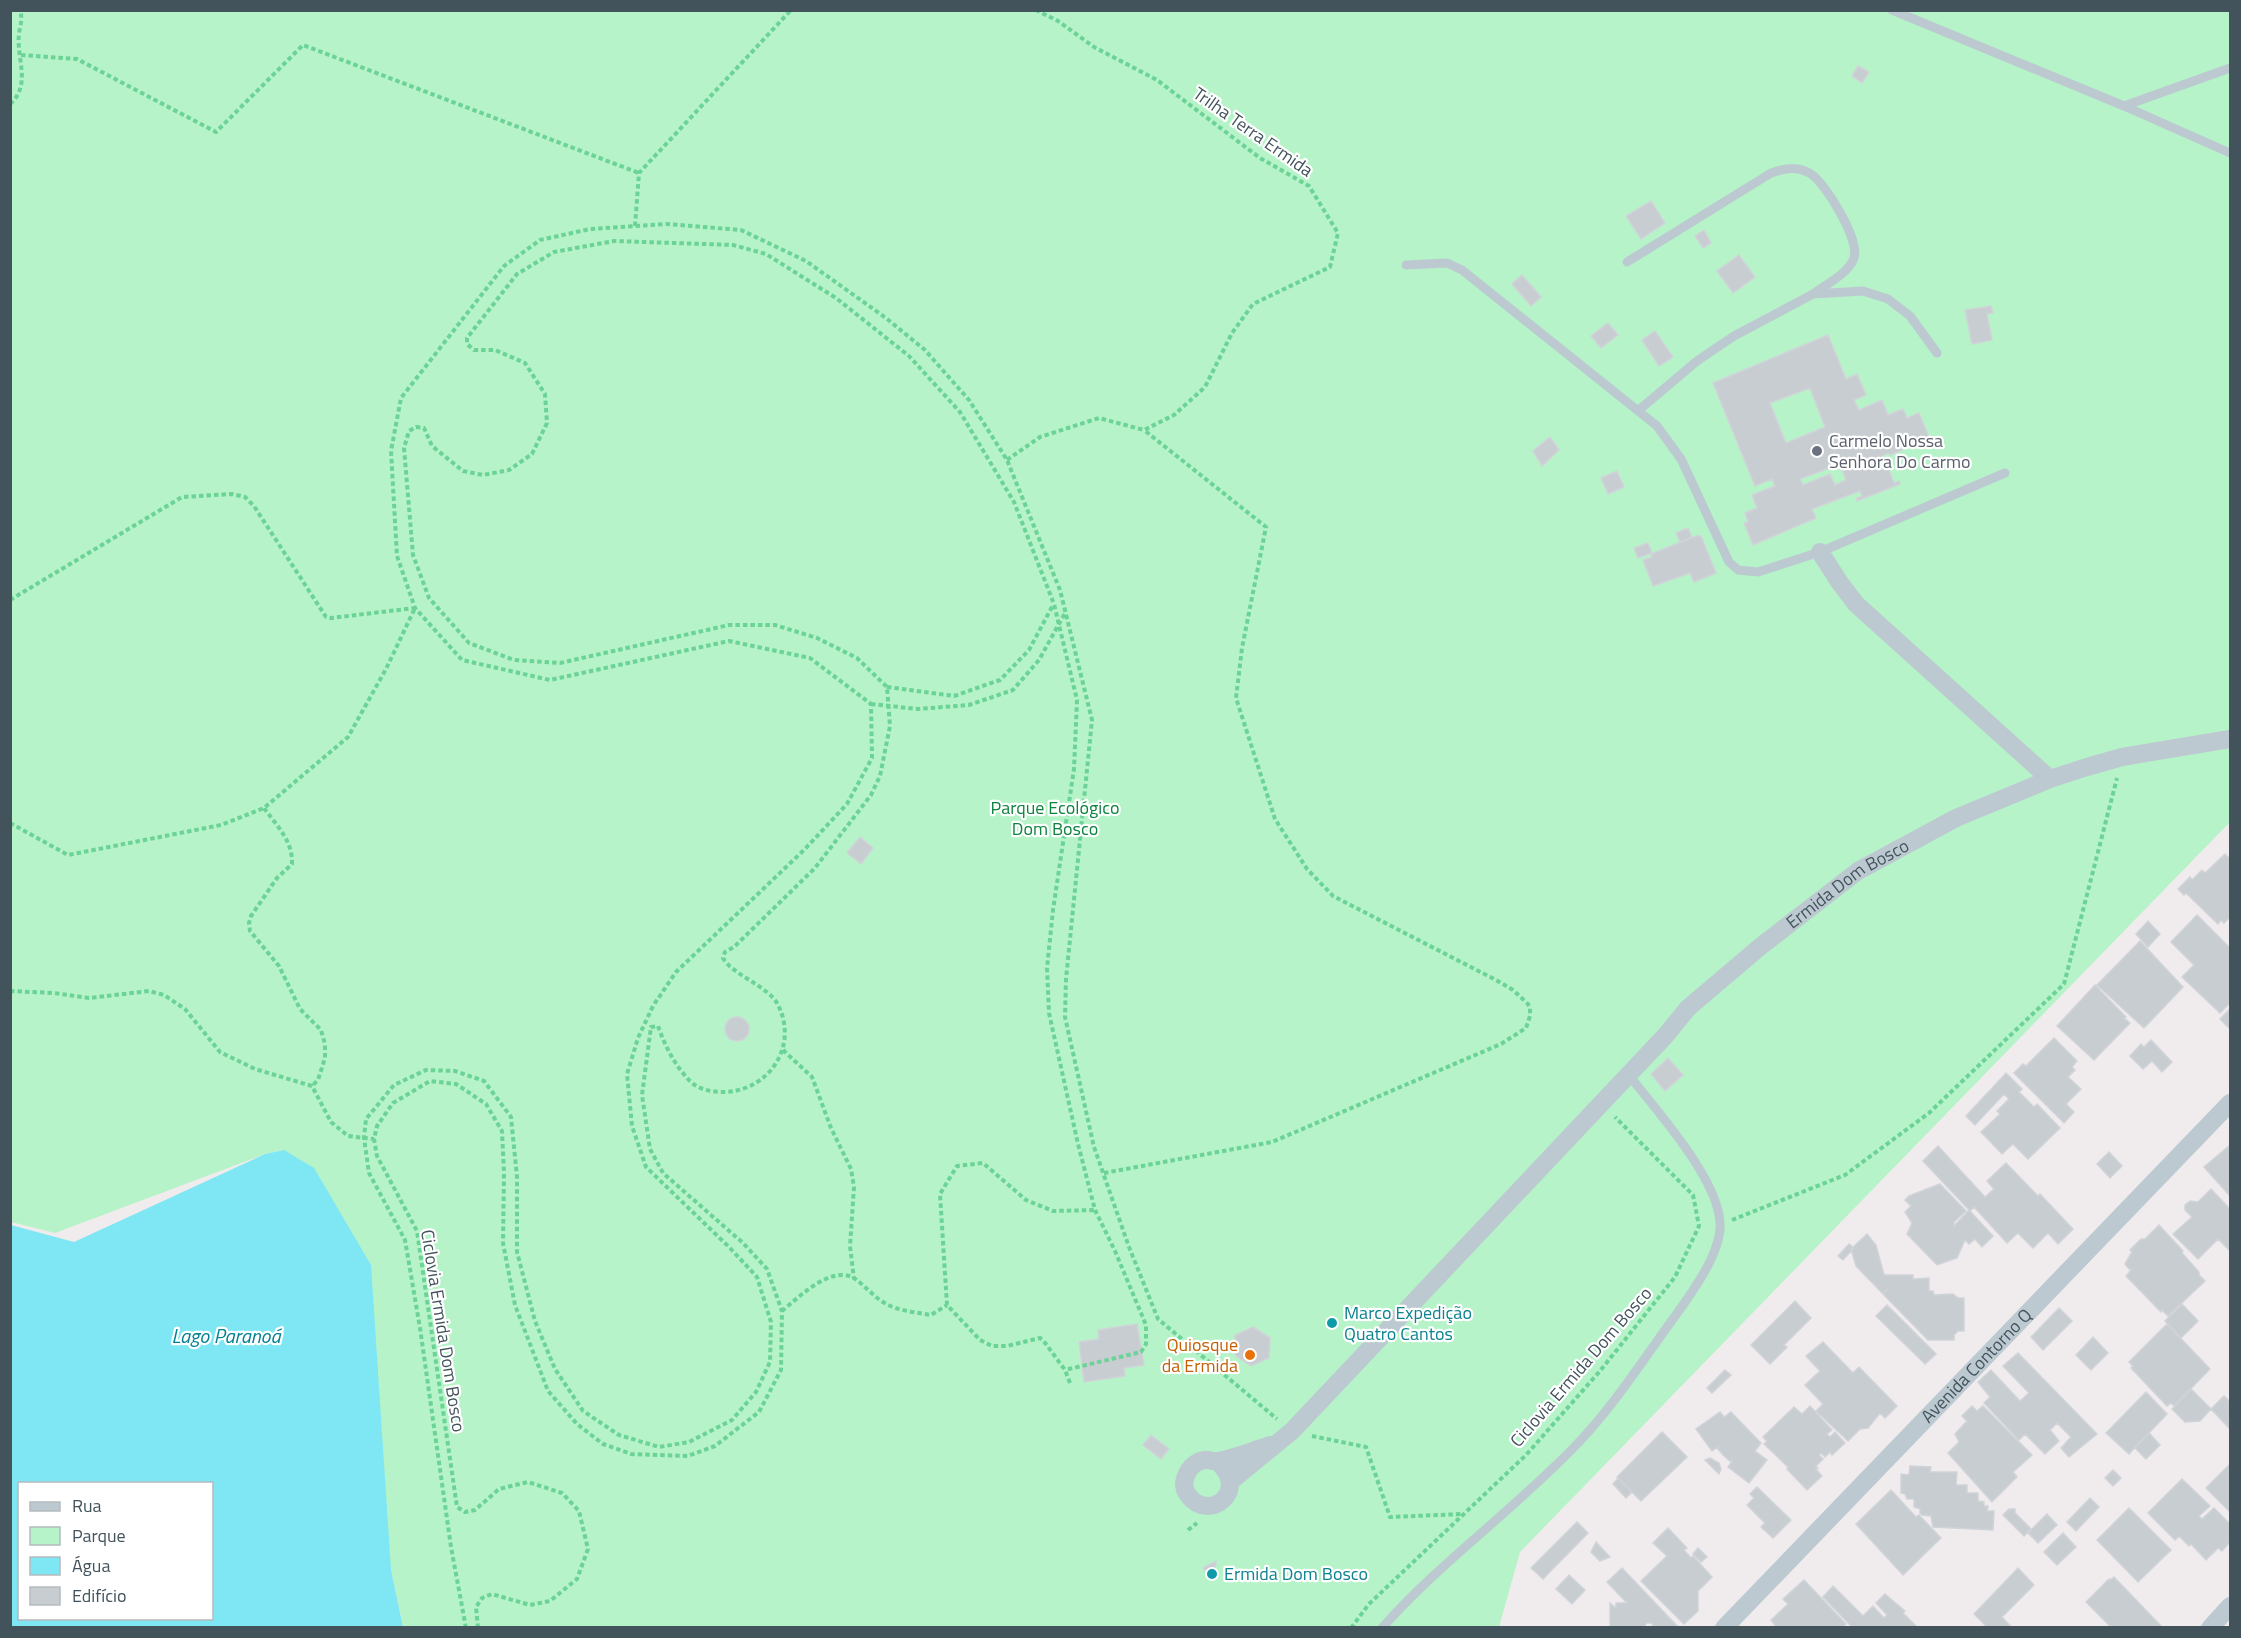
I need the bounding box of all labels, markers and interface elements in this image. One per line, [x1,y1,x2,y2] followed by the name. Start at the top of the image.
[1188,80,1319,183] street label: Trilha Terra Ermida
[1829,427,1971,475] place label: Carmelo Nossa Senhora Do Carmo
[1810,444,1824,458] marker: Carmelo Nossa Senhora Do Carmo
[991,794,1119,842] park label: Parque Ecológico Dom Bosco
[1780,832,1914,935] street label: Ermida Dom Bosco
[414,1228,473,1434] street label: Ciclovia Ermida Dom Bosco
[1503,1281,1658,1453] street label: Ciclovia Ermida Dom Bosco
[1344,1299,1472,1347] place label: Marco Expedição Quatro Cantos
[1914,1302,2038,1429] street label: Avenida Contorno Q
[1325,1316,1339,1330] marker: Marco Expedição Quatro Cantos
[172,1320,282,1351] water label: Lago Paranoá
[1162,1331,1238,1379] place label: Quiosque da Ermida
[1243,1348,1257,1362] marker: Quiosque da Ermida
[18,1482,213,1620] legend
[72,1492,102,1519] text: Rua
[72,1522,126,1549] text: Parque
[72,1552,110,1579] text: Água
[1224,1560,1368,1587] place label: Ermida Dom Bosco
[1205,1567,1219,1581] marker: Ermida Dom Bosco
[72,1582,126,1609] text: Edifício

